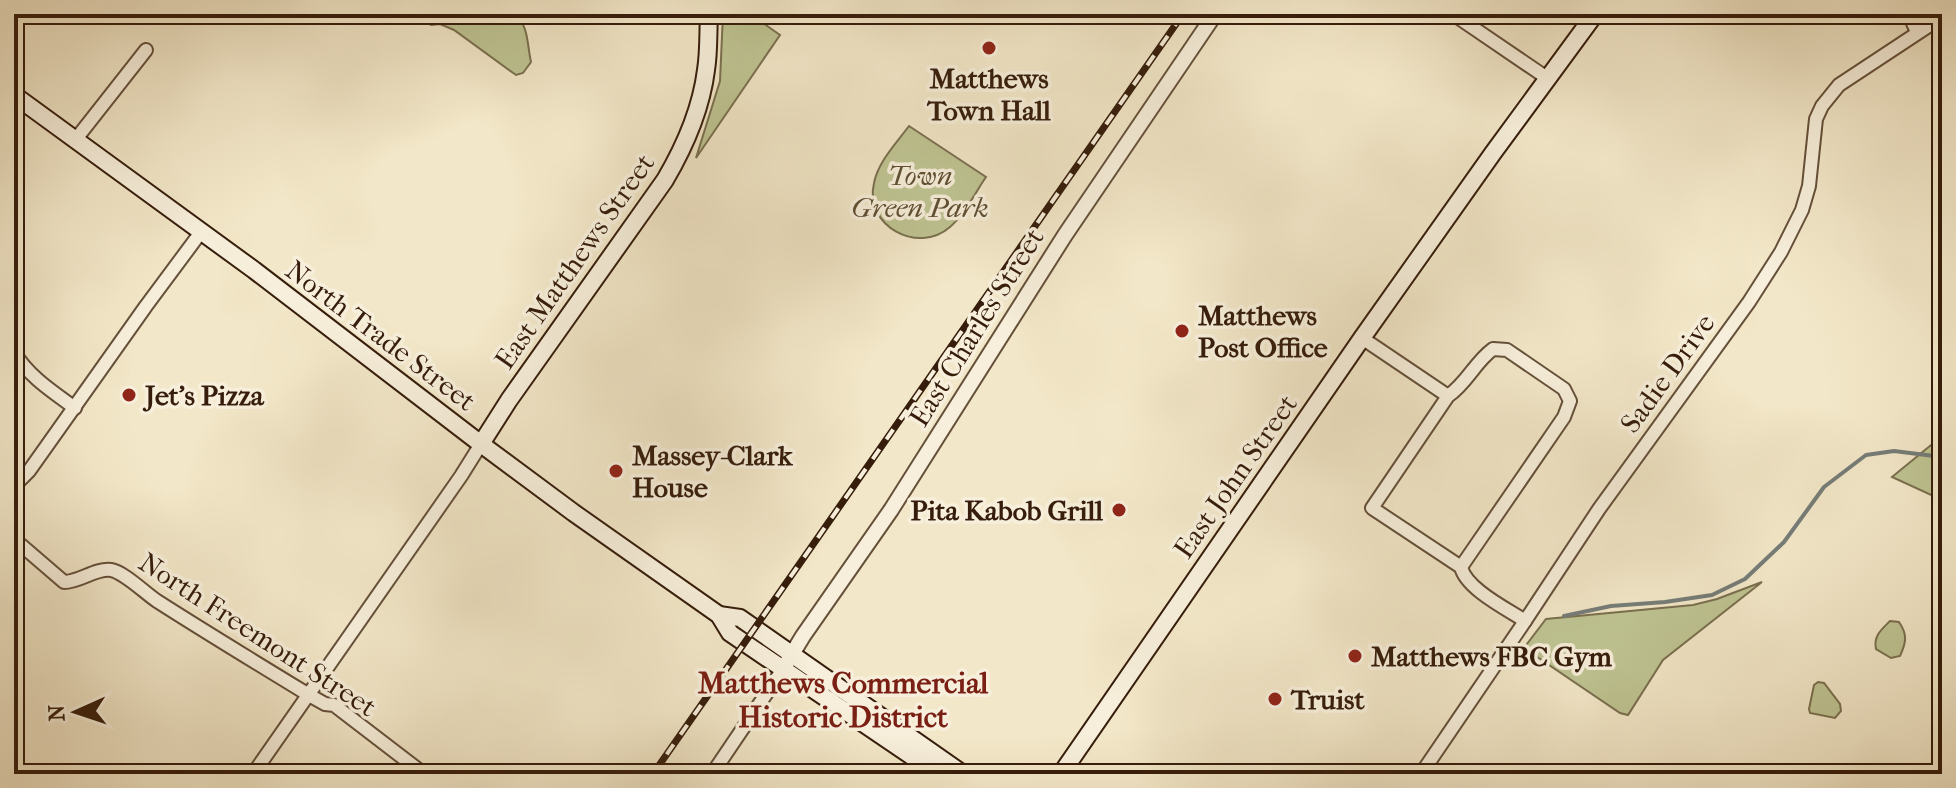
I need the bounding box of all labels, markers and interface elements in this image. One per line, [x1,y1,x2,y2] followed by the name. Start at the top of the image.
[980,39,998,57] marker: Matthews Town Hall
[926,62,1051,127] place label: Matthews Town Hall
[488,147,661,375] street label: East Matthews Street
[851,159,989,224] park label: Town Green Park
[902,222,1051,432] street label: East Charles Street
[279,253,482,418] street label: North Trade Street
[1198,299,1328,364] place label: Matthews Post Office
[1613,307,1722,439] street label: Sadie Drive
[1173,322,1191,340] marker: Matthews Post Office
[142,379,265,412] place label: Jet's Pizza
[120,386,138,404] marker: Jet's Pizza
[1167,388,1304,564] street label: East John Street
[632,439,794,504] place label: Massey-Clark House
[607,462,625,480] marker: Massey-Clark House
[911,494,1103,527] place label: Pita Kabob Grill
[1110,501,1128,519] marker: Pita Kabob Grill
[133,545,382,723] street label: North Freemont Street
[1371,640,1613,673] place label: Matthews FBC Gym
[1346,647,1364,665] marker: Matthews FBC Gym
[698,666,989,735] district label: Matthews Commercial Historic District
[36,672,116,752] north arrow
[1290,683,1365,716] place label: Truist
[1266,690,1284,708] marker: Truist
[44,704,70,722] text: N

